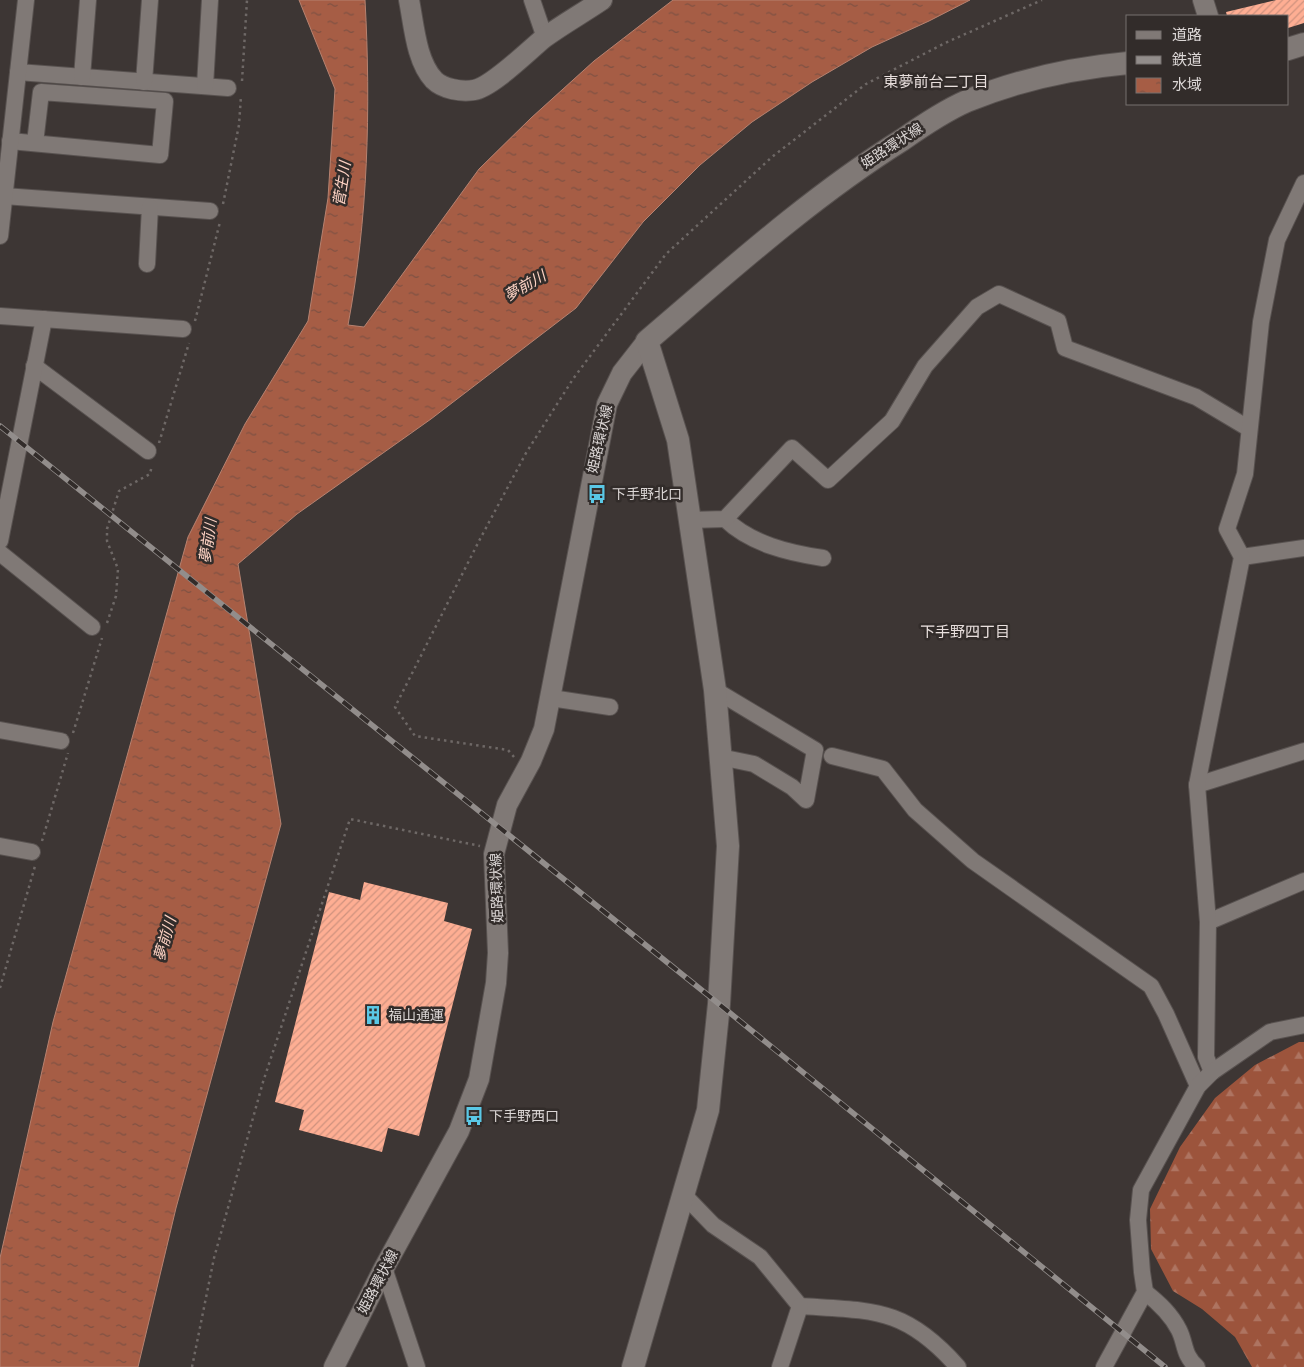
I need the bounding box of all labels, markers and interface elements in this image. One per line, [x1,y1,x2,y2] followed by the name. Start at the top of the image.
[1126,15,1289,105] legend
[1172,26,1202,44] text: 道路
[1172,51,1202,69] text: 鉄道
[883,73,989,91] district label: 東夢前台二丁目
[1172,76,1202,94] text: 水域
[858,120,926,172] street label: 姫路環状線
[330,158,355,208] water label: 菅生川
[501,266,551,305] water label: 夢前川
[584,403,616,475] street label: 姫路環状線
[586,483,608,505] bus stop icon: 下手野北口
[612,486,682,503] place label: 下手野北口
[196,515,220,565] water label: 夢前川
[920,623,1010,641] district label: 下手野四丁目
[487,853,507,923] street label: 姫路環状線
[150,913,180,963] water label: 夢前川
[362,1004,384,1026] building icon: 福山通運
[388,1007,444,1024] place label: 福山通運
[463,1105,485,1127] bus stop icon: 下手野西口
[489,1108,559,1125] place label: 下手野西口
[354,1247,402,1317] street label: 姫路環状線

